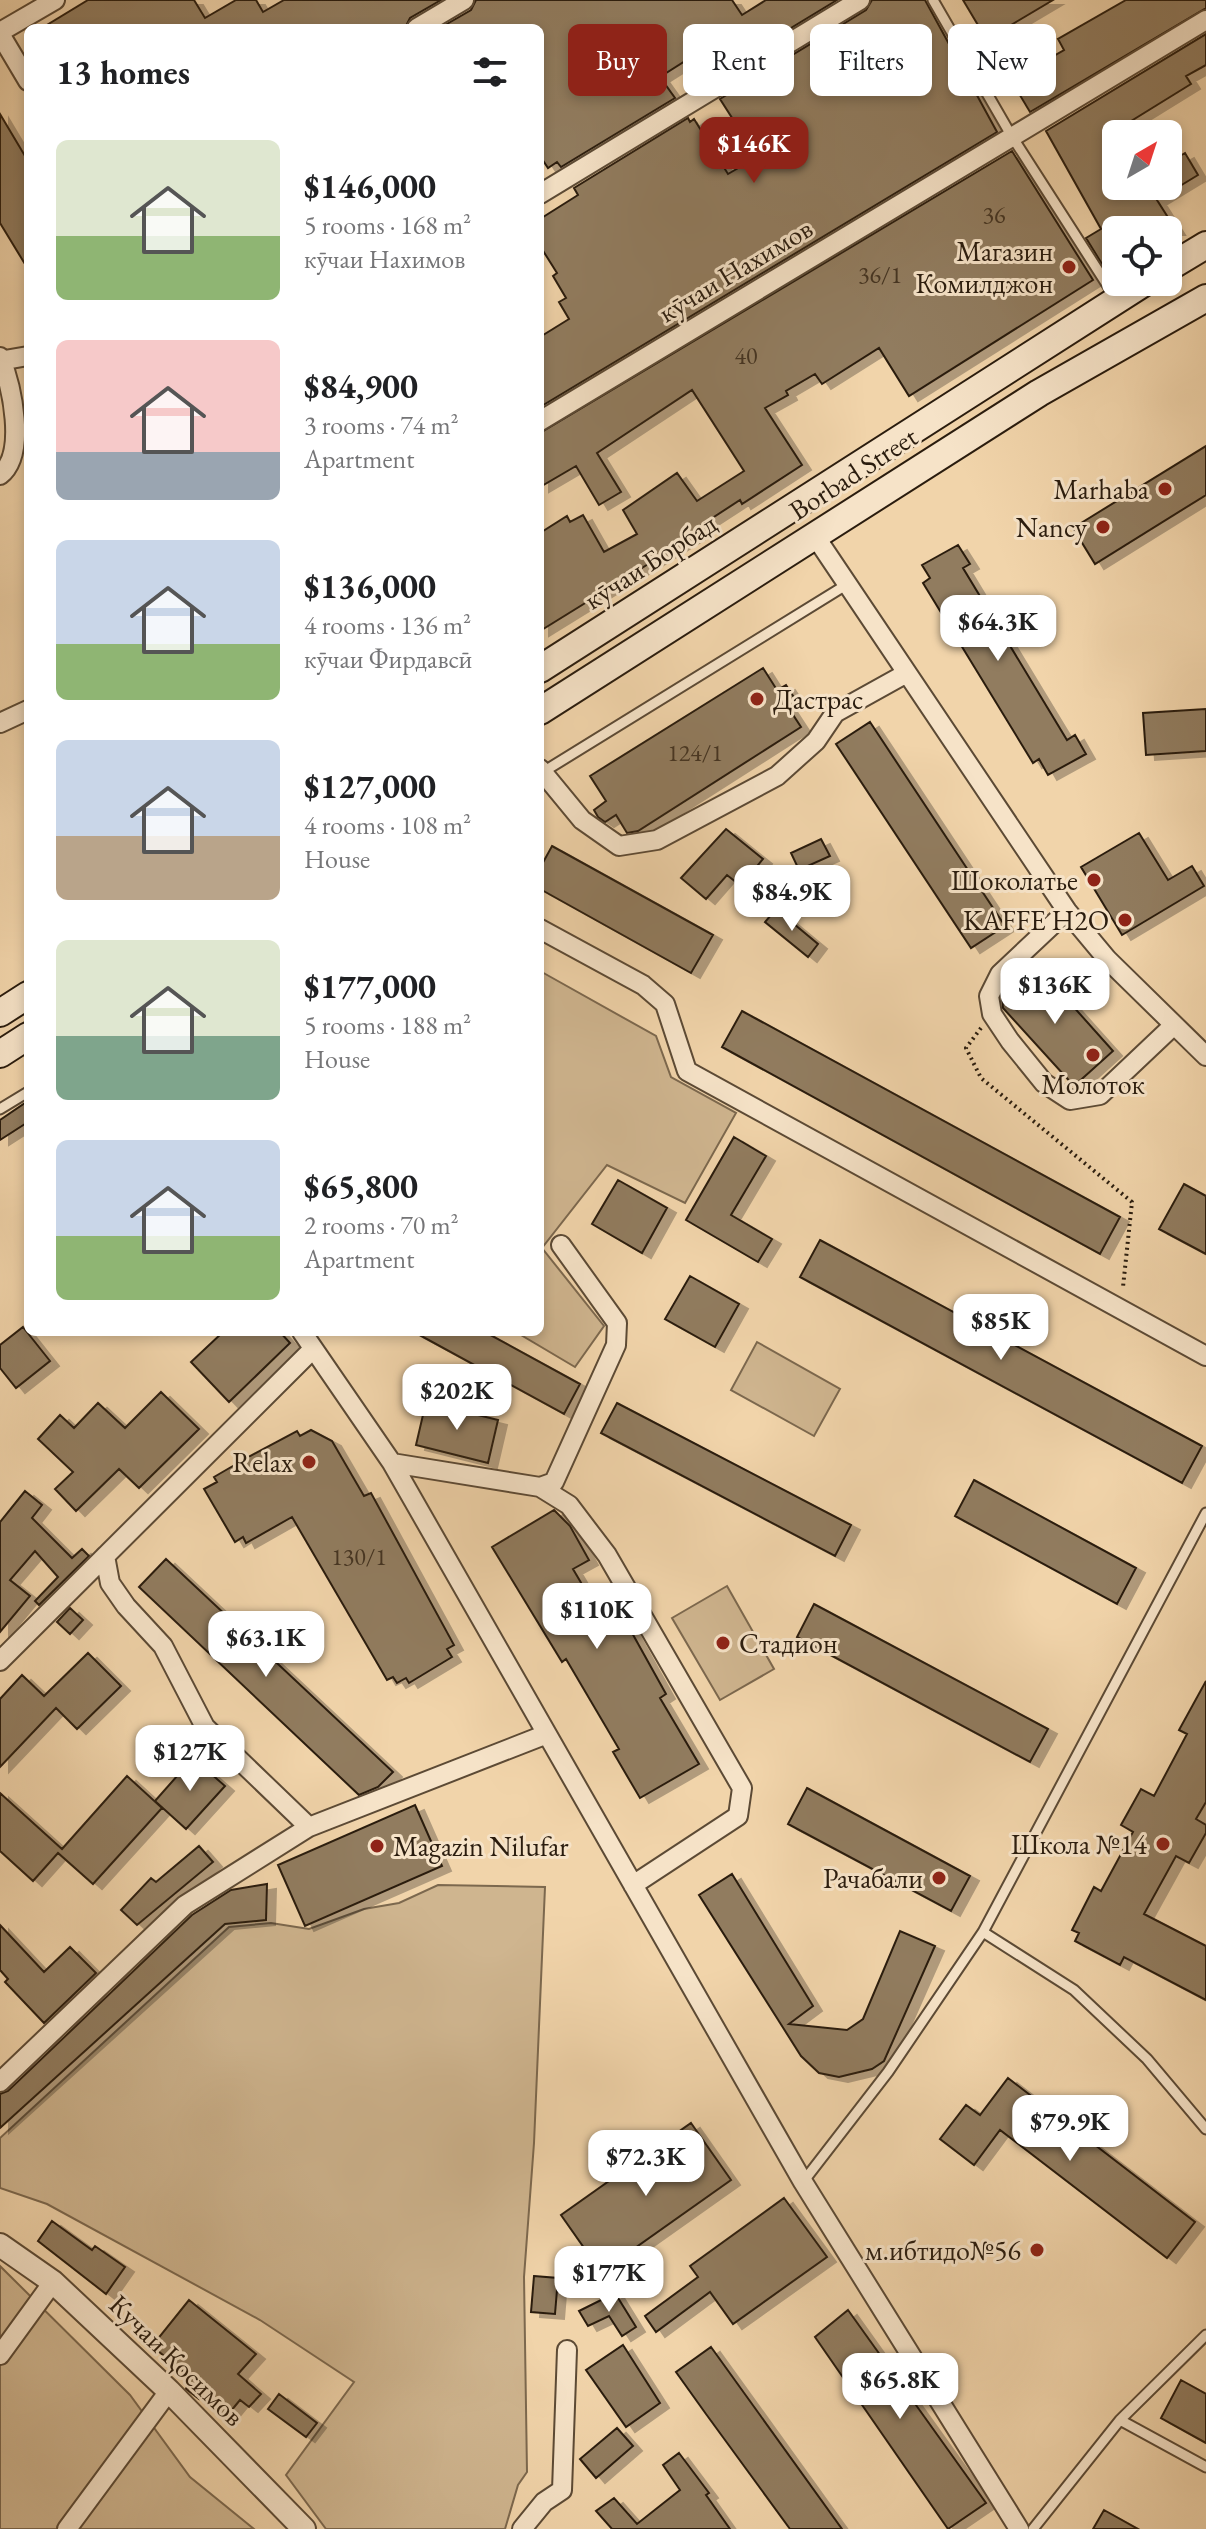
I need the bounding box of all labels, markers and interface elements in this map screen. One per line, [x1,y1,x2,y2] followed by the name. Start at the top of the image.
[568,24,667,96] chip: Buy
[683,24,794,96] chip: Rent
[810,24,932,96] chip: Filters
[948,24,1056,96] chip: New
[56,50,190,94] text: 13 homes
[468,50,512,94] icon: filters
[698,117,810,185] pin: $146K
[1102,120,1182,200] north arrow
[1102,120,1182,296] map controls
[717,126,791,160] text: $146K
[304,164,436,208] text: $146,000
[120,172,216,268] icon: home
[982,199,1006,230] house number: 36
[304,208,471,242] text: 5 rooms · 168 m²
[651,210,819,330] street label: кӯчаи Нахимов
[1102,216,1182,296] button: locate
[915,233,1053,301] place label: Магазин Комилджон
[304,242,465,276] text: кӯчаи Нахимов
[1060,258,1078,276] marker: Магазин Комилджон
[858,259,902,290] house number: 36/1
[734,340,758,371] house number: 40
[304,364,418,408] text: $84,900
[120,372,216,468] icon: home
[304,408,459,442] text: 3 rooms · 74 m²
[782,418,924,528] street label: Borbad Street
[304,442,414,476] text: Apartment
[1053,471,1150,507] place label: Marhaba
[1156,480,1174,498] marker: Marhaba
[577,505,723,617] street label: кӯчаи Борбад
[1016,509,1088,545] place label: Nancy
[1094,518,1112,536] marker: Nancy
[304,564,436,608] text: $136,000
[120,572,216,668] icon: home
[933,595,1063,663] pin: $64.3K
[958,604,1038,638] text: $64.3K
[304,608,471,642] text: 4 rooms · 136 m²
[304,642,472,676] text: кӯчаи Фирдавсӣ
[773,681,863,717] place label: Дастрас
[748,690,766,708] marker: Дастрас
[667,737,723,768] house number: 124/1
[304,764,436,808] text: $127,000
[120,772,216,868] icon: home
[304,808,471,842] text: 4 rooms · 108 m²
[304,842,370,876] text: House
[951,862,1078,898] place label: Шоколатье
[727,865,857,933] pin: $84.9K
[1085,871,1103,889] marker: Шоколатье
[752,874,832,908] text: $84.9K
[963,902,1109,938] place label: KAFFE H2O
[1116,911,1134,929] marker: KAFFE H2O
[999,958,1111,1026] pin: $136K
[304,964,436,1008] text: $177,000
[1018,967,1092,1001] text: $136K
[120,972,216,1068] icon: home
[304,1008,471,1042] text: 5 rooms · 188 m²
[304,1042,370,1076] text: House
[1084,1046,1102,1064] marker: Молоток
[1041,1066,1145,1102] place label: Молоток
[304,1164,418,1208] text: $65,800
[120,1172,216,1268] icon: home
[304,1208,459,1242] text: 2 rooms · 70 m²
[304,1242,414,1276] text: Apartment
[954,1294,1048,1362] pin: $85K
[971,1303,1031,1337] text: $85K
[401,1364,513,1432] pin: $202K
[420,1373,494,1407] text: $202K
[232,1444,293,1480] place label: Relax
[300,1453,318,1471] marker: Relax
[331,1541,387,1572] house number: 130/1
[541,1583,653,1651] pin: $110K
[560,1592,634,1626] text: $110K
[201,1611,331,1679] pin: $63.1K
[226,1620,306,1654] text: $63.1K
[739,1625,838,1661] place label: Стадион
[714,1634,732,1652] marker: Стадион
[134,1725,246,1793] pin: $127K
[153,1734,227,1768] text: $127K
[1011,1826,1148,1862] place label: Школа №14
[393,1828,569,1864] place label: Magazin Nilufar
[1154,1835,1172,1853] marker: Школа №14
[368,1837,386,1855] marker: Magazin Nilufar
[823,1860,923,1896] place label: Рачабали
[930,1869,948,1887] marker: Рачабали
[1005,2095,1135,2163] pin: $79.9K
[1030,2104,1110,2138] text: $79.9K
[581,2130,711,2198] pin: $72.3K
[606,2139,686,2173] text: $72.3K
[865,2232,1021,2268] place label: м.ибтидо№56
[1028,2241,1046,2259] marker: м.ибтидо№56
[553,2246,665,2314] pin: $177K
[572,2255,646,2289] text: $177K
[102,2286,252,2434] street label: Кучаи Қосимов
[835,2353,965,2421] pin: $65.8K
[860,2362,940,2396] text: $65.8K

